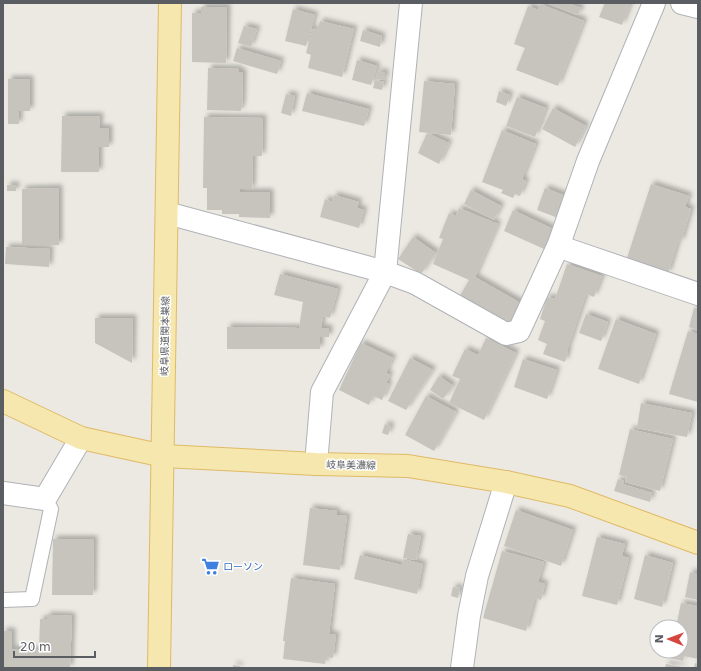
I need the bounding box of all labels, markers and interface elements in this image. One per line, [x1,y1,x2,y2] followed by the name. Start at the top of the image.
[159,296,171,376] street label: 岐阜県道関本巣線
[326,459,376,471] street label: 岐阜美濃線
[200,556,220,576] supermarket icon: ローソン
[223,561,263,572] place label: ローソン
[649,619,689,659] north arrow
[14,633,95,659] scale bar
[653,634,666,644] text: N
[20,640,51,654] text: 20 m

